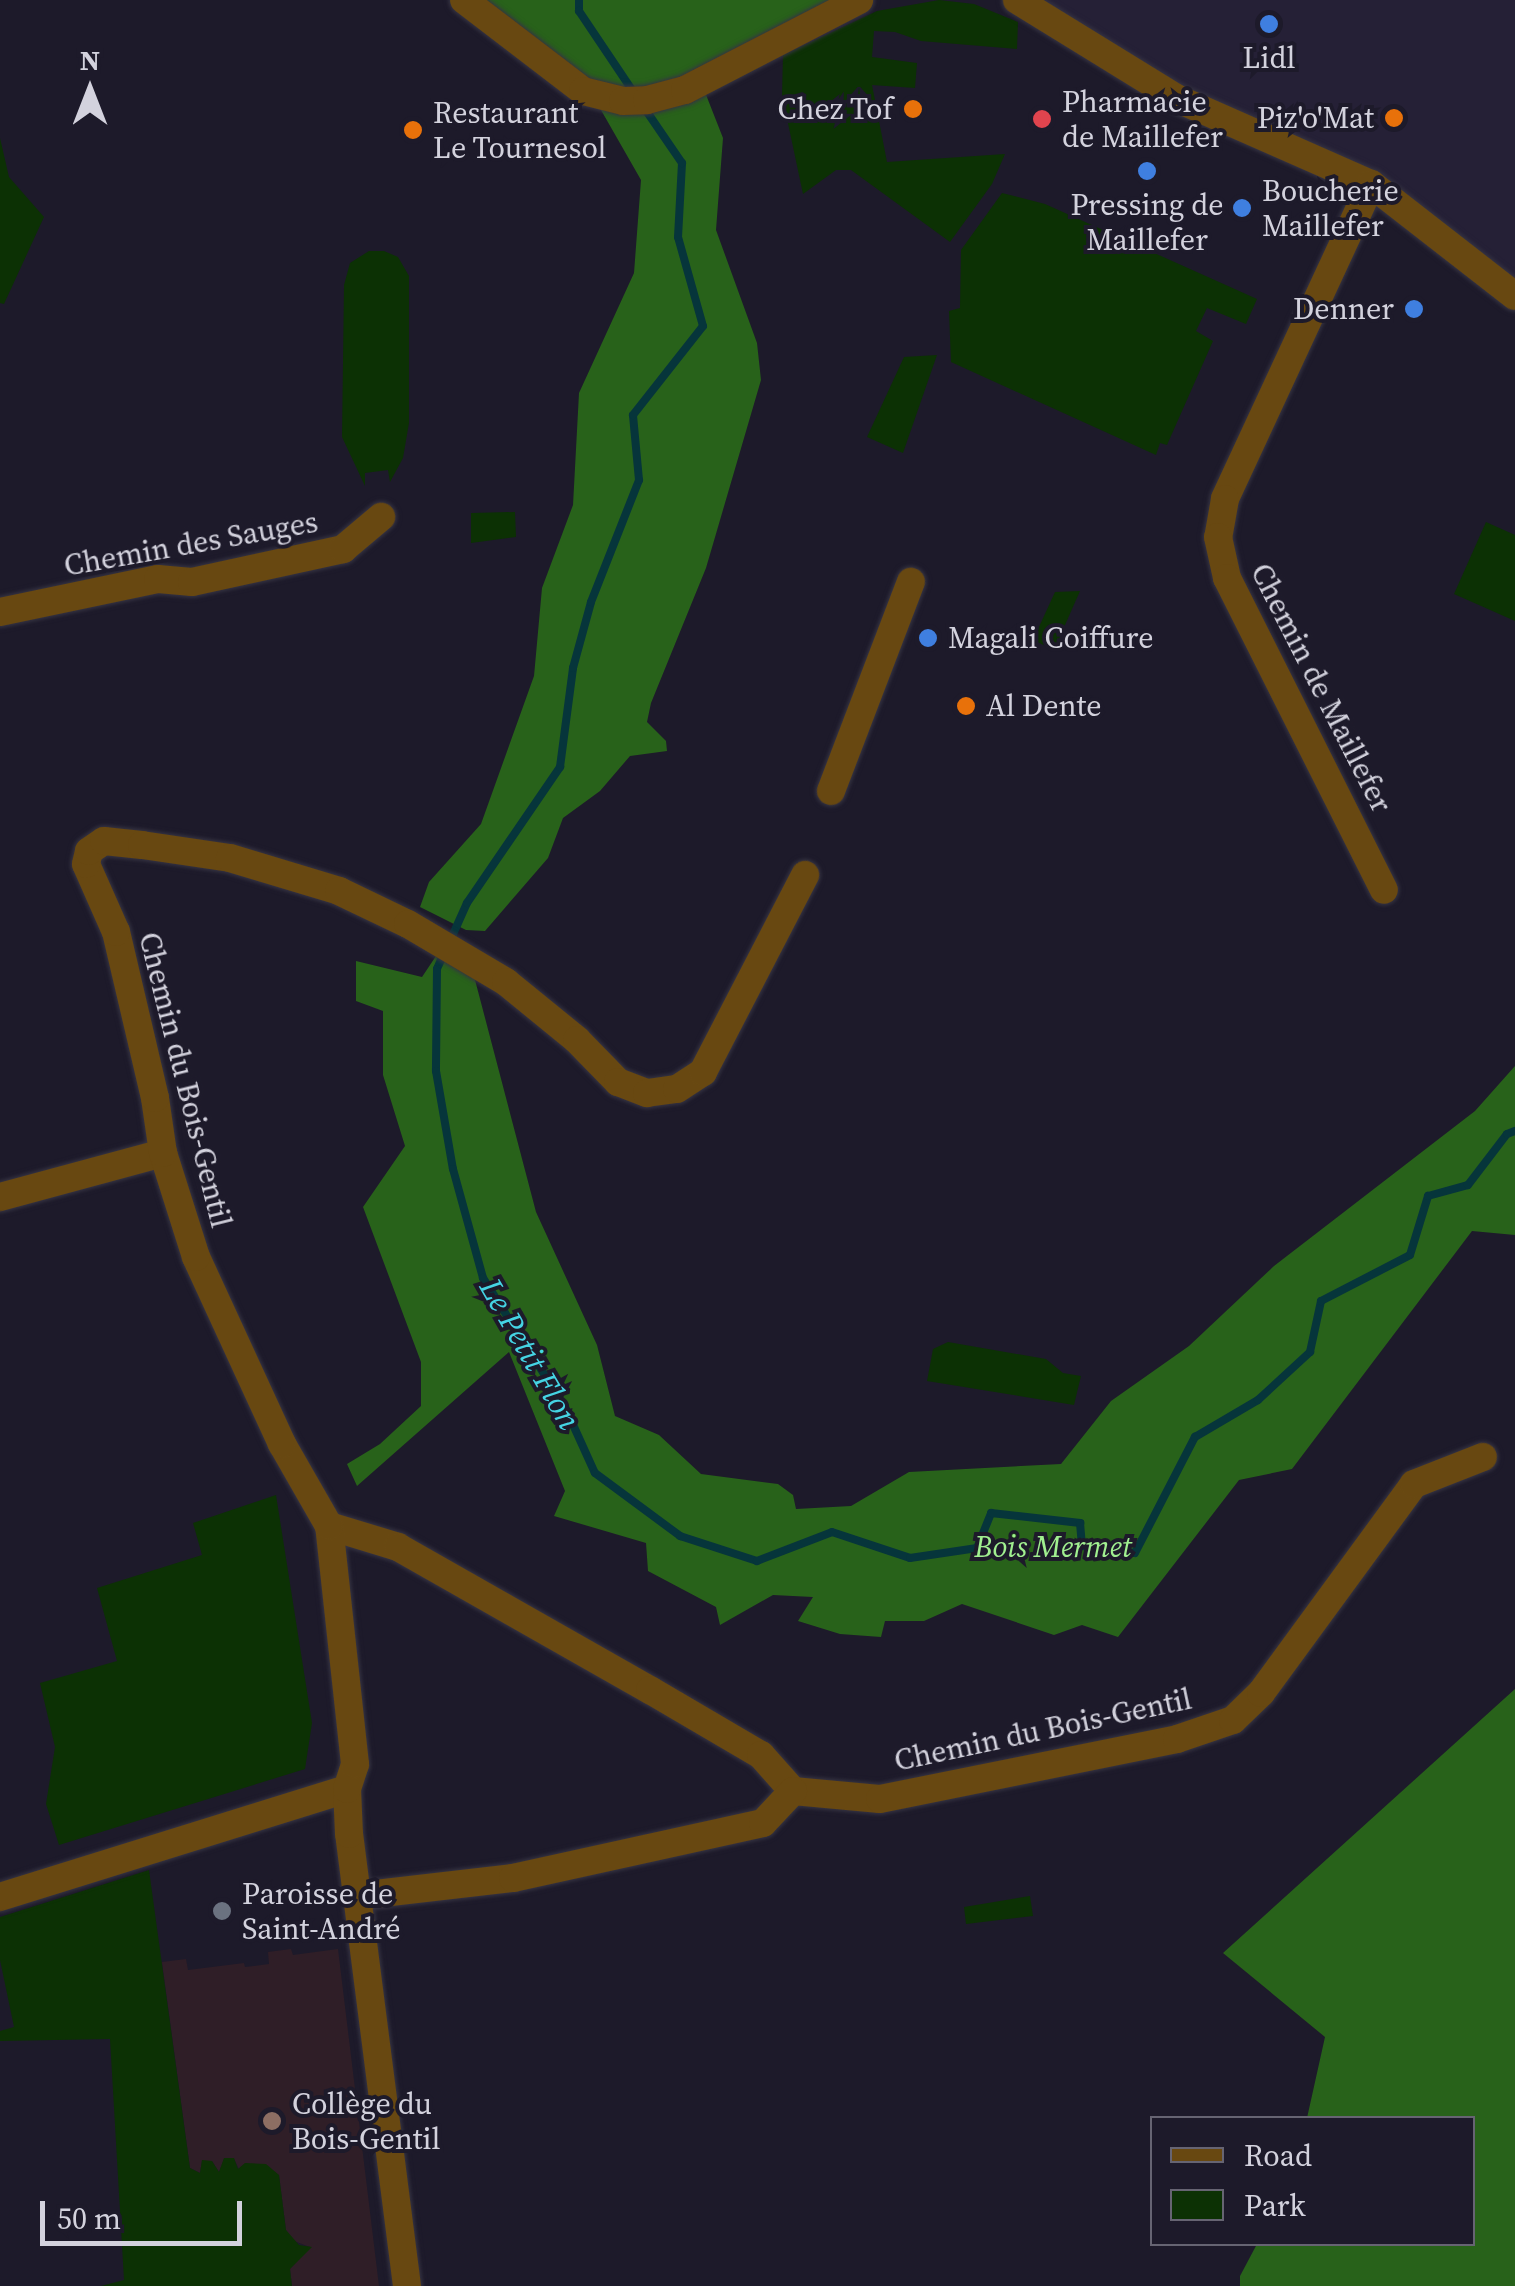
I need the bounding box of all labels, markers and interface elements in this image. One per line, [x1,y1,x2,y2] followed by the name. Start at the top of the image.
[1258,13,1280,35] marker: Lidl
[40,40,140,140] north arrow
[1243,40,1295,76] place label: Lidl
[80,41,100,79] text: N
[1062,84,1223,154] place label: Pharmacie de Maillefer
[777,91,893,127] place label: Chez Tof
[433,95,607,166] place label: Restaurant Le Tournesol
[902,98,924,120] marker: Chez Tof
[1257,100,1374,136] place label: Piz'o'Mat
[1383,107,1405,129] marker: Piz'o'Mat
[1031,108,1053,130] marker: Pharmacie de Maillefer
[402,119,424,141] marker: Restaurant Le Tournesol
[1136,160,1158,182] marker: Pressing de Maillefer
[1262,173,1399,244] place label: Boucherie Maillefer
[1070,187,1224,258] place label: Pressing de Maillefer
[1231,197,1253,219] marker: Boucherie Maillefer
[1293,291,1394,327] place label: Denner
[1403,298,1425,320] marker: Denner
[61,504,321,584] street label: Chemin des Sauges
[1243,558,1399,818] street label: Chemin de Maillefer
[948,620,1153,656] place label: Magali Coiffure
[917,627,939,649] marker: Magali Coiffure
[986,688,1102,724] place label: Al Dente
[955,695,977,717] marker: Al Dente
[131,929,239,1231] street label: Chemin du Bois-Gentil
[471,1272,589,1436] water label: Le Petit Flon
[974,1529,1132,1565] park label: Bois Mermet
[891,1681,1195,1779] street label: Chemin du Bois-Gentil
[242,1876,401,1946] place label: Paroisse de Saint-André
[211,1900,233,1922] marker: Paroisse de Saint-André
[292,2086,440,2156] place label: Collège du Bois-Gentil
[261,2110,283,2132] marker: Collège du Bois-Gentil
[1150,2116,1475,2246] legend
[1244,2135,1312,2176] text: Road
[45,2181,248,2243] scale bar
[1244,2185,1306,2226] text: Park
[57,2198,121,2239] text: 50 m

